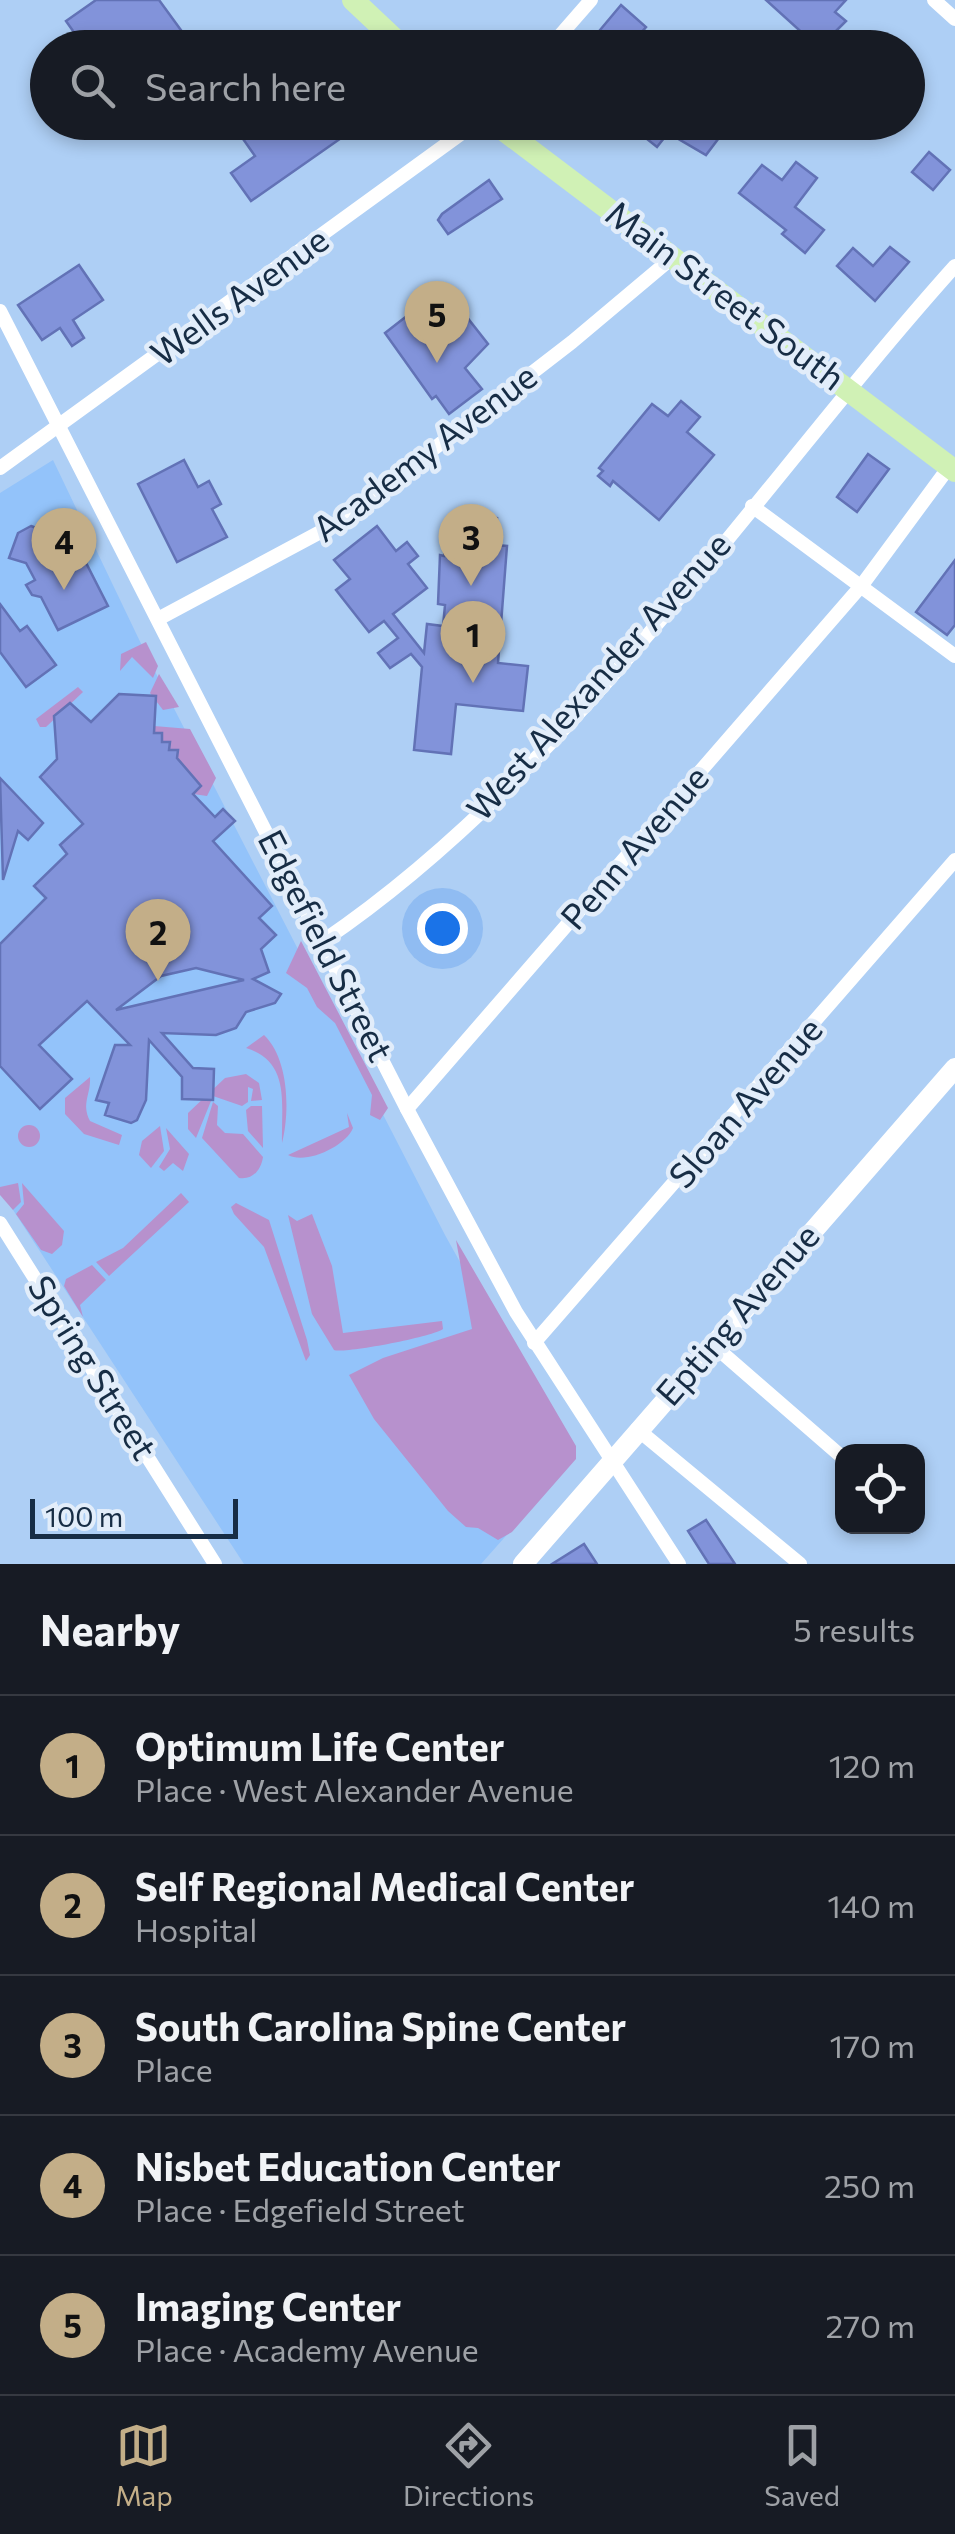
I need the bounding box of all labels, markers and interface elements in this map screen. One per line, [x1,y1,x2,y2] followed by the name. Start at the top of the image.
[30,30,925,140] search box
[65,58,120,113] icon: search
[145,62,346,109] text: Search here
[598,190,855,398] street label: Main Street South
[141,216,336,374] street label: Wells Avenue
[404,280,470,363] pin: 5
[303,353,544,549] street label: Academy Avenue
[438,504,504,586] pin: 3
[32,508,96,590] pin: 4
[456,522,738,828] street label: West Alexander Avenue
[440,600,506,683] pin: 1
[550,756,716,937] street label: Penn Avenue
[250,822,404,1068] street label: Edgefield Street
[126,898,190,981] pin: 2
[417,903,468,954] your location
[658,1007,830,1195] street label: Sloan Avenue
[645,1214,827,1413] street label: Epting Avenue
[21,1267,168,1467] street label: Spring Street
[835,1444,925,1534] map controls
[835,1444,925,1534] button: locate
[30,1494,238,1538] scale bar
[45,1499,123,1533] text: 100 m
[40,1603,180,1655] text: Nearby
[793,1609,915,1649] text: 5 results
[135,1722,505,1769] text: Optimum Life Center
[65,1745,80,1785] text: 1
[829,1745,915,1785] text: 120 m
[135,1769,574,1809] text: Place · West Alexander Avenue
[135,1862,635,1909] text: Self Regional Medical Center
[63,1885,82,1925] text: 2
[827,1885,915,1925] text: 140 m
[135,1909,257,1949] text: Hospital
[135,2002,626,2049] text: South Carolina Spine Center
[63,2025,82,2065] text: 3
[830,2025,915,2065] text: 170 m
[135,2049,213,2089] text: Place
[135,2142,561,2189] text: Nisbet Education Center
[63,2165,82,2205] text: 4
[824,2165,915,2205] text: 250 m
[135,2189,465,2229] text: Place · Edgefield Street
[135,2282,401,2329] text: Imaging Center
[63,2305,82,2345] text: 5
[826,2305,915,2345] text: 270 m
[135,2329,479,2369] text: Place · Academy Avenue
[115,2418,173,2512] tab: Map
[403,2418,534,2512] tab: Directions
[764,2418,840,2512] tab: Saved

